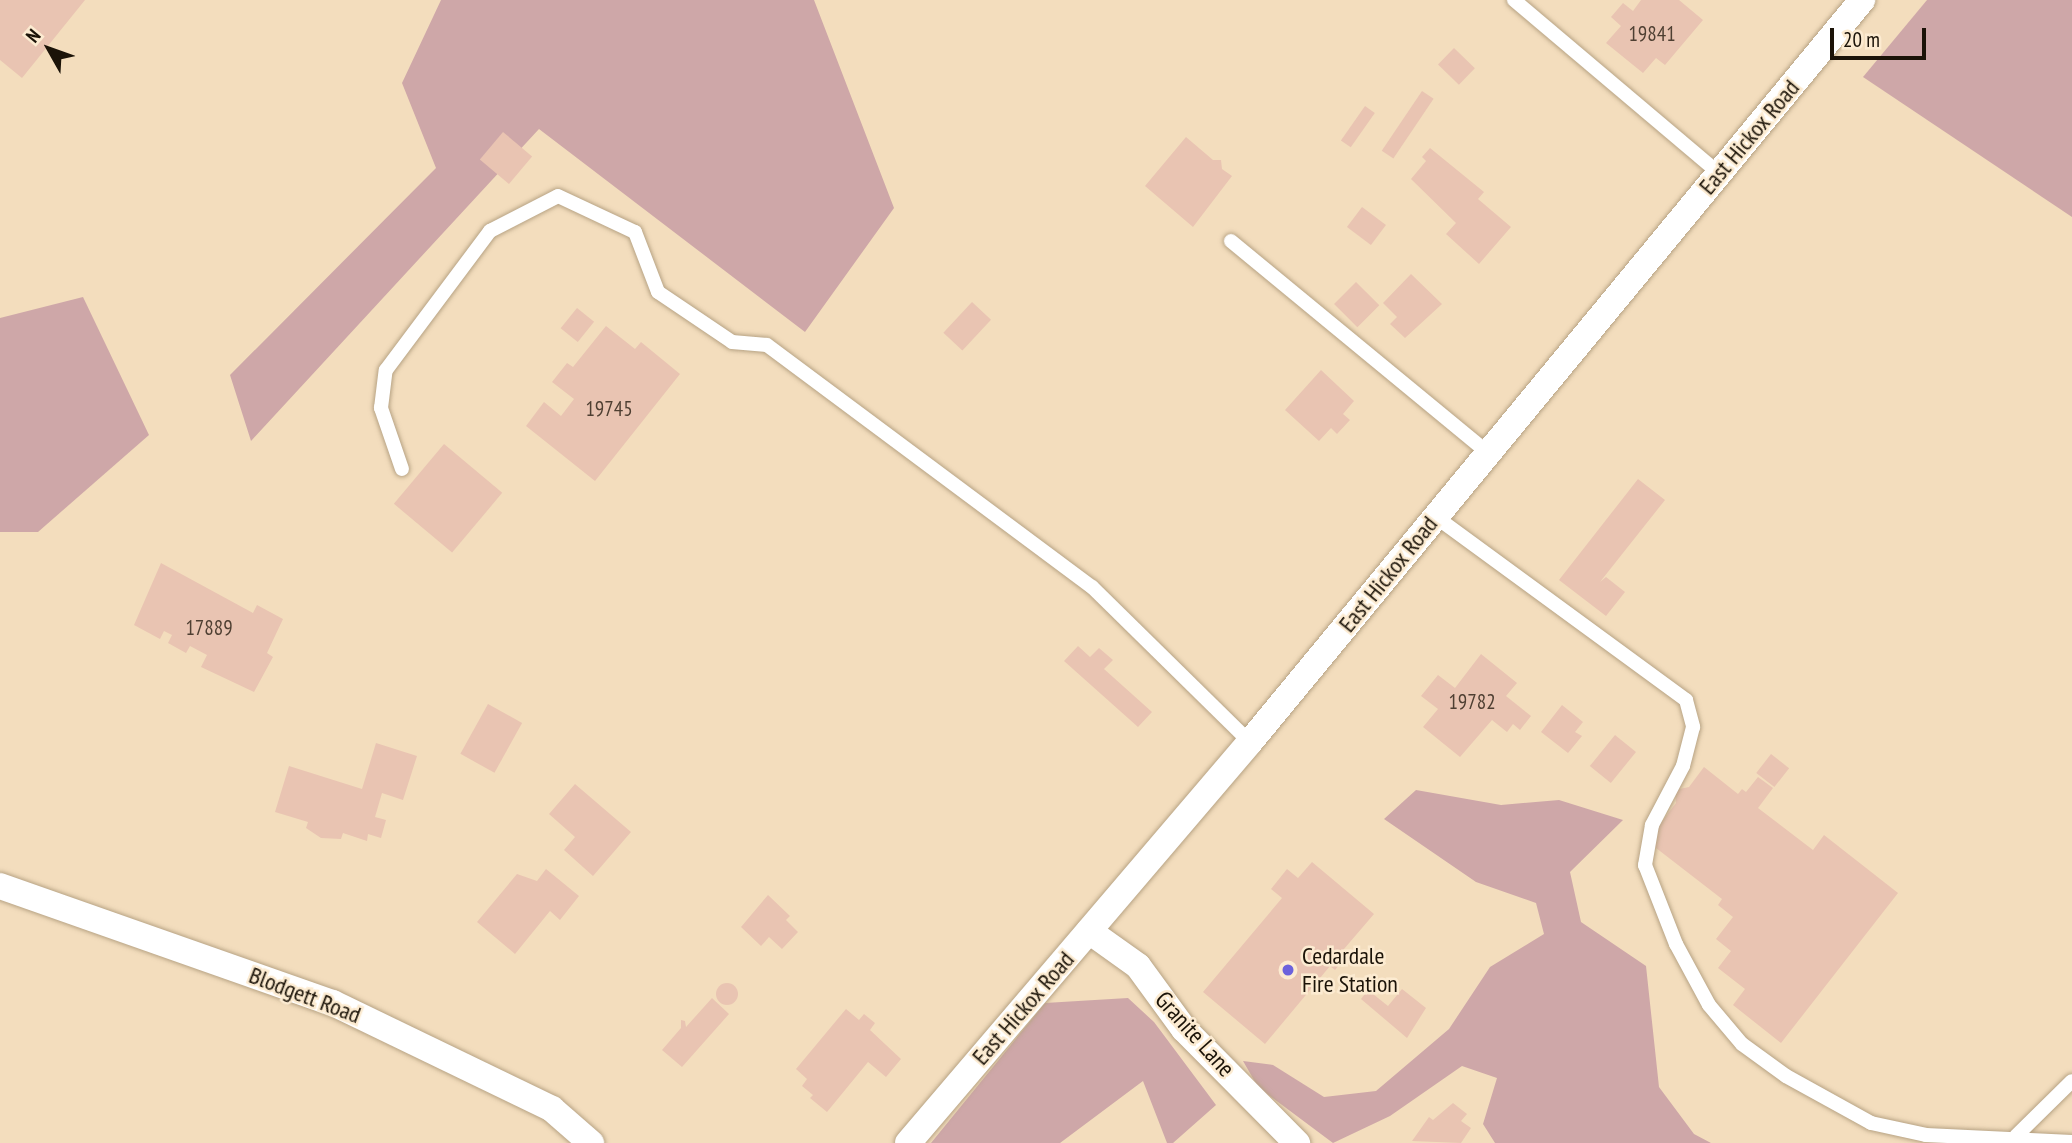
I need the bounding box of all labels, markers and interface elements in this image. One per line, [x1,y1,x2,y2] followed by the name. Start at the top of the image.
[14,14,84,84] north arrow
[1834,14,1930,58] scale bar
[1628,21,1676,47] house number: 19841
[20,24,45,47] text: N
[1843,26,1880,53] text: 20 m
[1693,74,1805,200] street label: East Hickox Road
[585,396,633,422] house number: 19745
[1332,510,1444,638] street label: East Hickox Road
[185,615,233,641] house number: 17889
[1448,689,1496,715] house number: 19782
[1302,942,1398,998] place label: Cedardale Fire Station
[966,945,1080,1071] street label: East Hickox Road
[245,961,365,1029] street label: Blodgett Road
[1280,962,1296,978] marker: Cedardale Fire Station
[1149,985,1241,1083] street label: Granite Lane

